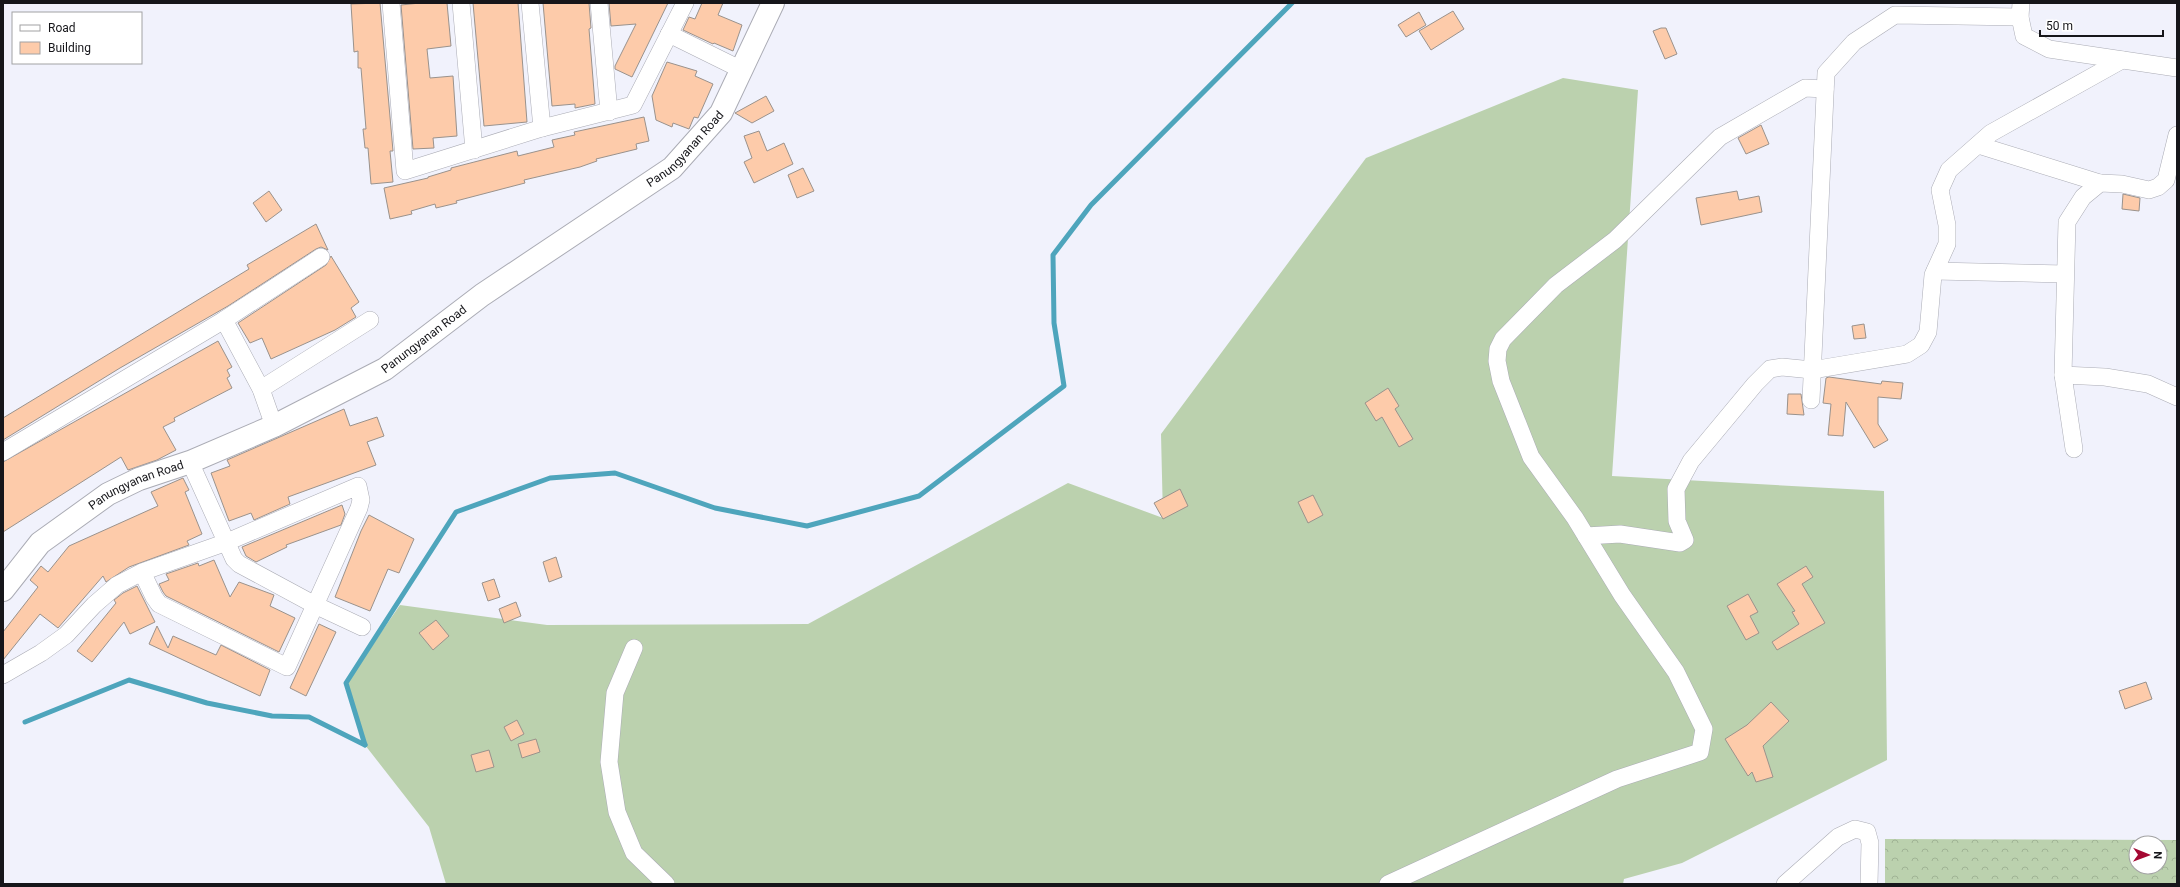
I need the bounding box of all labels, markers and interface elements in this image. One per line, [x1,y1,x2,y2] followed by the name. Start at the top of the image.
[12,12,142,64] legend
[2040,12,2163,38] scale bar
[2046,19,2073,33] text: 50 m
[48,21,76,35] text: Road
[48,41,91,55] text: Building
[644,108,726,190] street label: Panungyanan Road
[379,302,469,376] street label: Panungyanan Road
[86,458,185,513] street label: Panungyanan Road
[2128,835,2168,875] north arrow
[2151,851,2164,859] text: N

